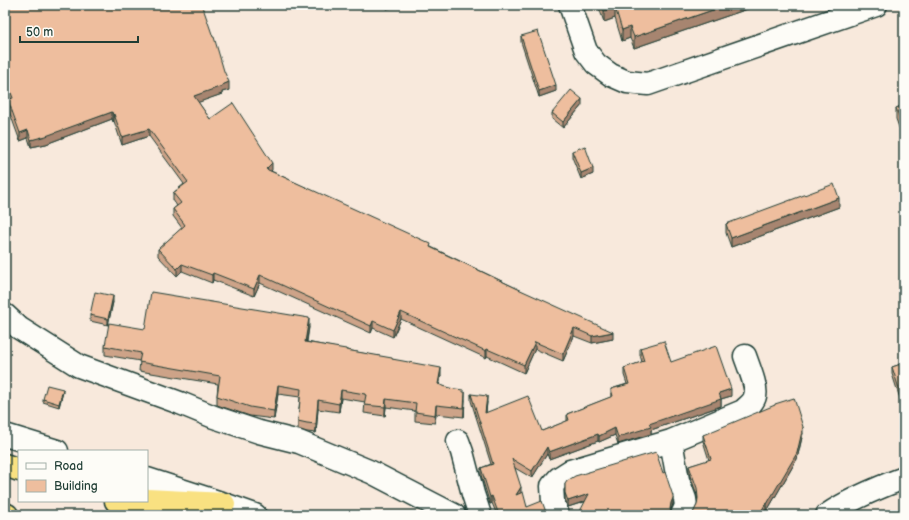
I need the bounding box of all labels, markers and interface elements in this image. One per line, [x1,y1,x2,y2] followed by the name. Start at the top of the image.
[20,18,138,44] scale bar
[26,25,53,40] text: 50 m
[18,450,148,502] legend
[54,459,83,474] text: Road
[54,479,98,494] text: Building

